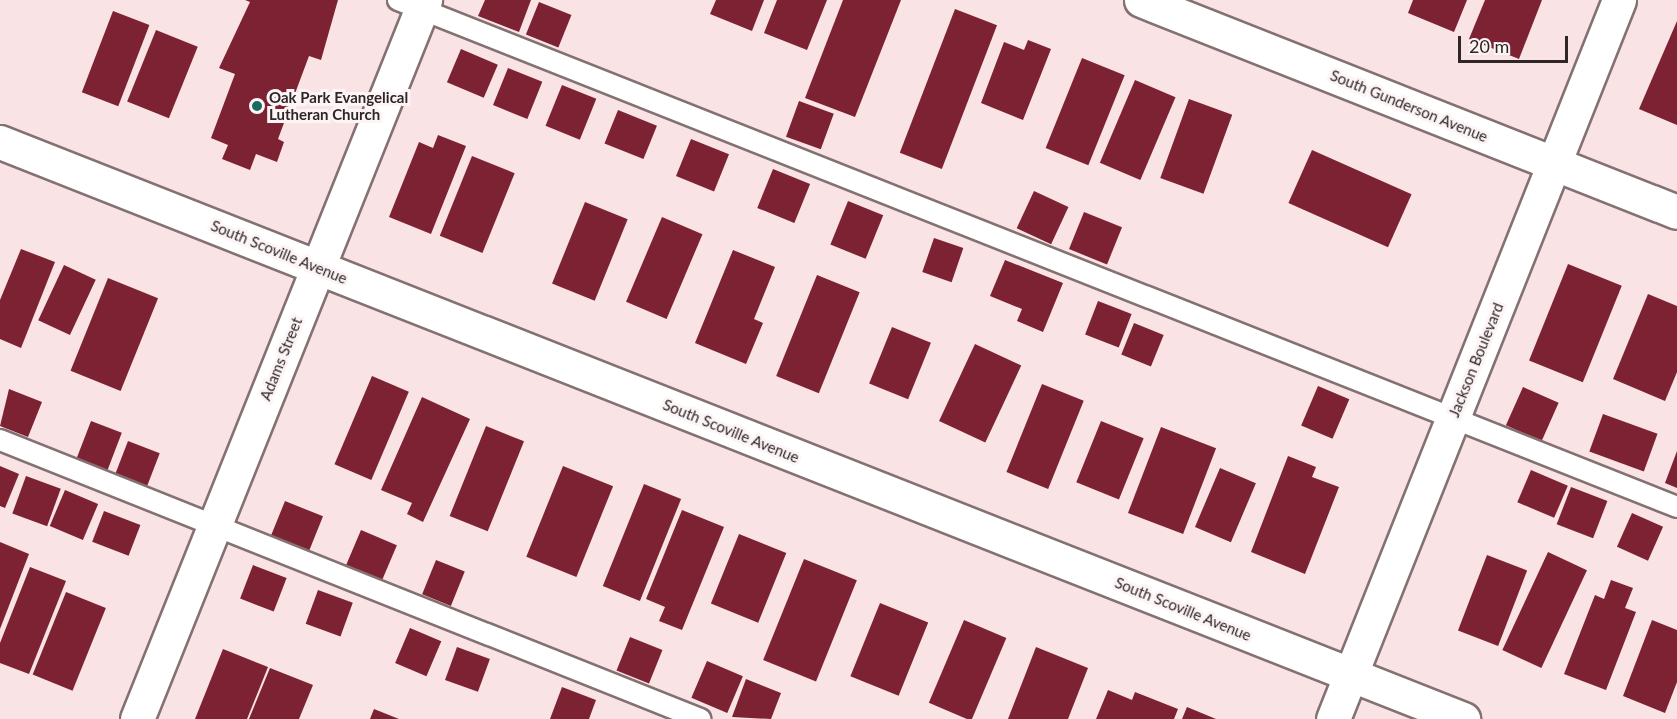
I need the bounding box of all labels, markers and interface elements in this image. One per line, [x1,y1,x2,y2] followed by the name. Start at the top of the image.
[1461,24,1570,62] scale bar
[1469,35,1509,57] text: 20 m
[1327,66,1491,146] street label: South Gunderson Avenue
[269,88,408,123] place label: Oak Park Evangelical Lutheran Church
[250,99,264,113] marker: Oak Park Evangelical Lutheran Church
[208,216,350,288] street label: South Scoville Avenue
[1445,300,1507,420] street label: Jackson Boulevard
[256,315,306,403] street label: Adams Street
[660,395,802,467] street label: South Scoville Avenue
[1112,573,1254,645] street label: South Scoville Avenue

